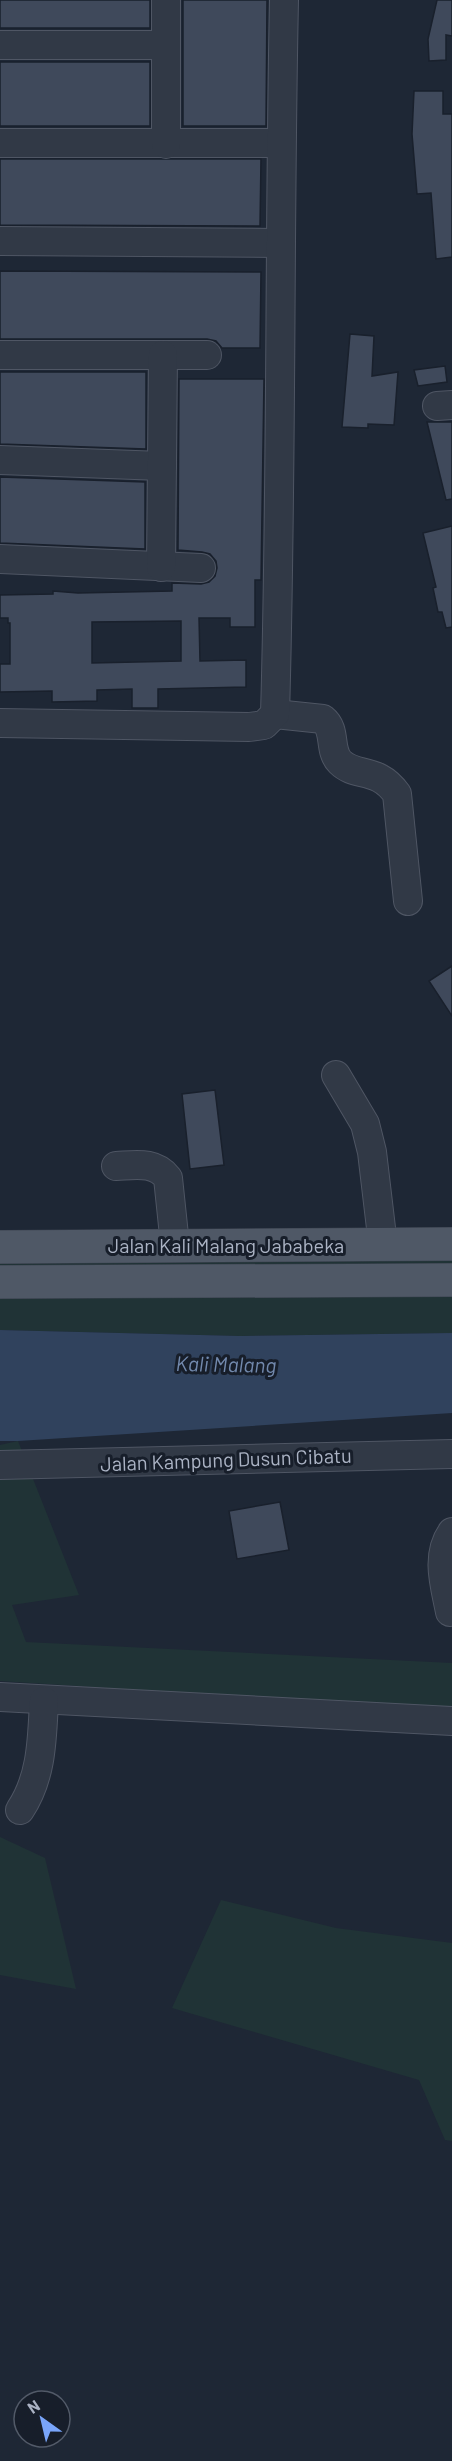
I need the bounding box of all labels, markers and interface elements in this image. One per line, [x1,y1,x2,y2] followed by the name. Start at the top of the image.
[108,1233,344,1257] street label: Jalan Kali Malang Jababeka
[176,1350,277,1377] water label: Kali Malang
[100,1443,352,1475] street label: Jalan Kampung Dusun Cibatu
[12,2389,72,2449] north arrow
[24,2395,43,2417] text: N

